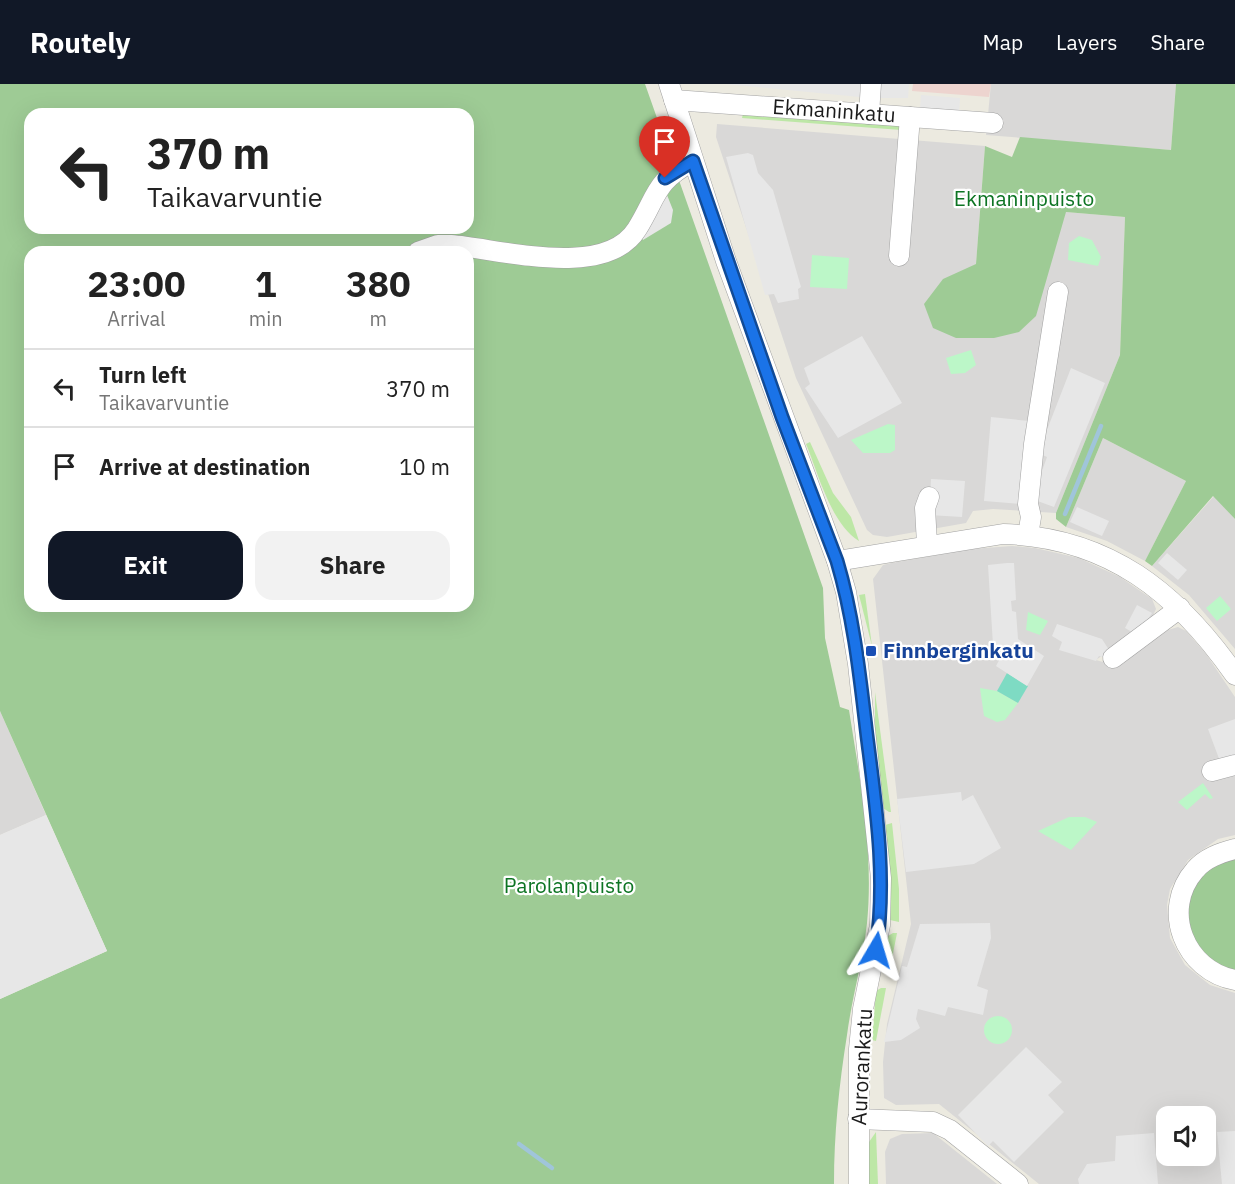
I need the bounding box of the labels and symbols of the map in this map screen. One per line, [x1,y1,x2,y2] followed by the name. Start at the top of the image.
[772,92,897,128] street label: Ekmaninkatu
[639,116,690,178] pin
[954,184,1094,212] park label: Ekmaninpuisto
[883,636,1034,664] place label: Finnberginkatu
[864,644,878,658] marker: Finnberginkatu
[504,871,634,899] park label: Parolanpuisto
[844,918,908,982] position arrow
[844,1008,878,1126] street label: Aurorankatu

